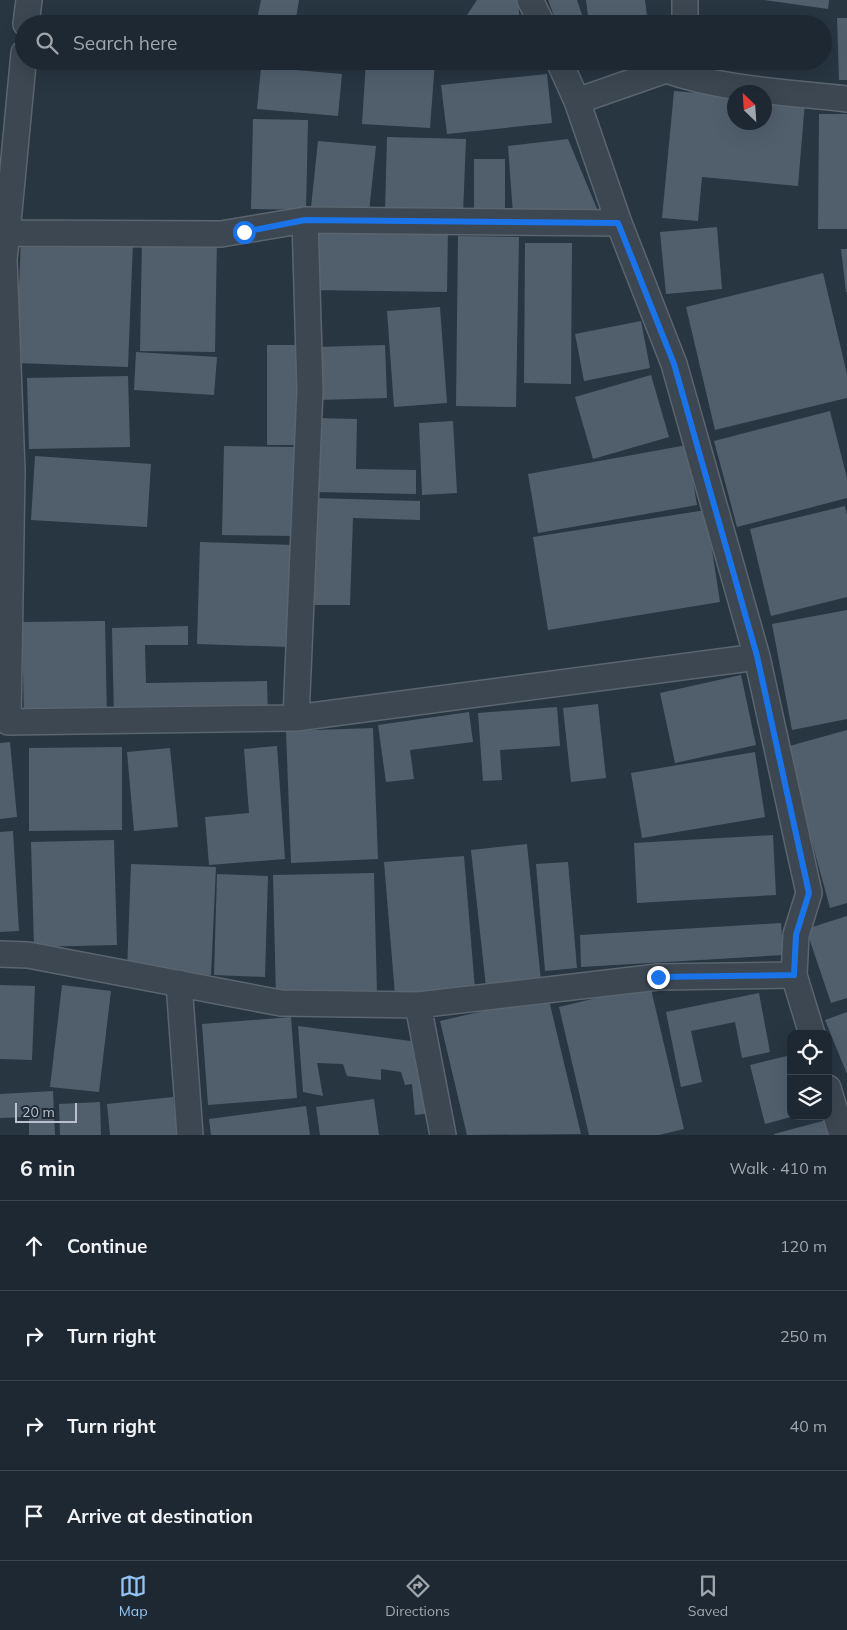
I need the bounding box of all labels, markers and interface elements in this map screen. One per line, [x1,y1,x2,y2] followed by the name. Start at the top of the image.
[15,15,832,70] search box
[33,29,61,57] icon: search
[73,31,177,55] text: Search here
[727,85,772,130] north arrow
[233,221,256,244] route start
[647,966,670,989] route end
[787,1030,832,1120] map controls
[787,1030,832,1075] button: locate
[787,1075,832,1120] button: layers
[15,1100,78,1123] scale bar
[22,1103,55,1121] text: 20 m
[20,1155,75,1181] text: 6 min
[729,1158,827,1178] text: Walk · 410 m
[20,1232,48,1260] icon: ahead
[67,1234,147,1258] text: Continue
[780,1236,827,1256] text: 120 m
[20,1322,48,1350] icon: right
[67,1324,156,1348] text: Turn right
[780,1326,827,1346] text: 250 m
[20,1412,48,1440] icon: right
[67,1414,156,1438] text: Turn right
[790,1416,827,1436] text: 40 m
[20,1502,48,1530] icon: arrive
[67,1504,253,1528] text: Arrive at destination
[119,1572,148,1620] tab: Map
[385,1572,450,1620] tab: Directions
[688,1572,728,1620] tab: Saved

